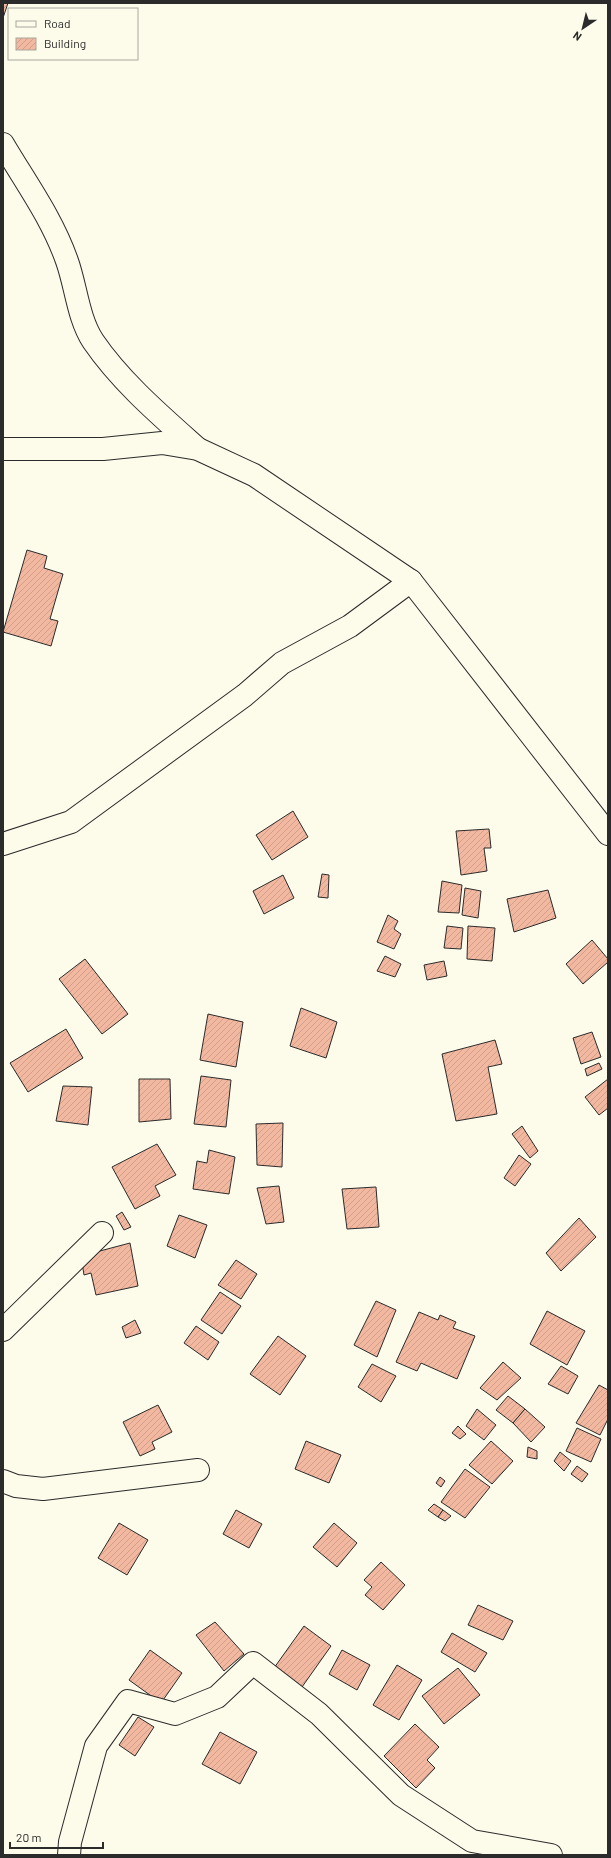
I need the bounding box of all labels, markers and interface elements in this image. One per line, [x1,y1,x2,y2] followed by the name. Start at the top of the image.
[8,8,138,60] legend
[563,8,603,48] north arrow
[44,16,71,30] text: Road
[570,29,584,44] text: N
[44,36,86,50] text: Building
[10,1824,103,1850] scale bar
[16,1830,42,1844] text: 20 m

